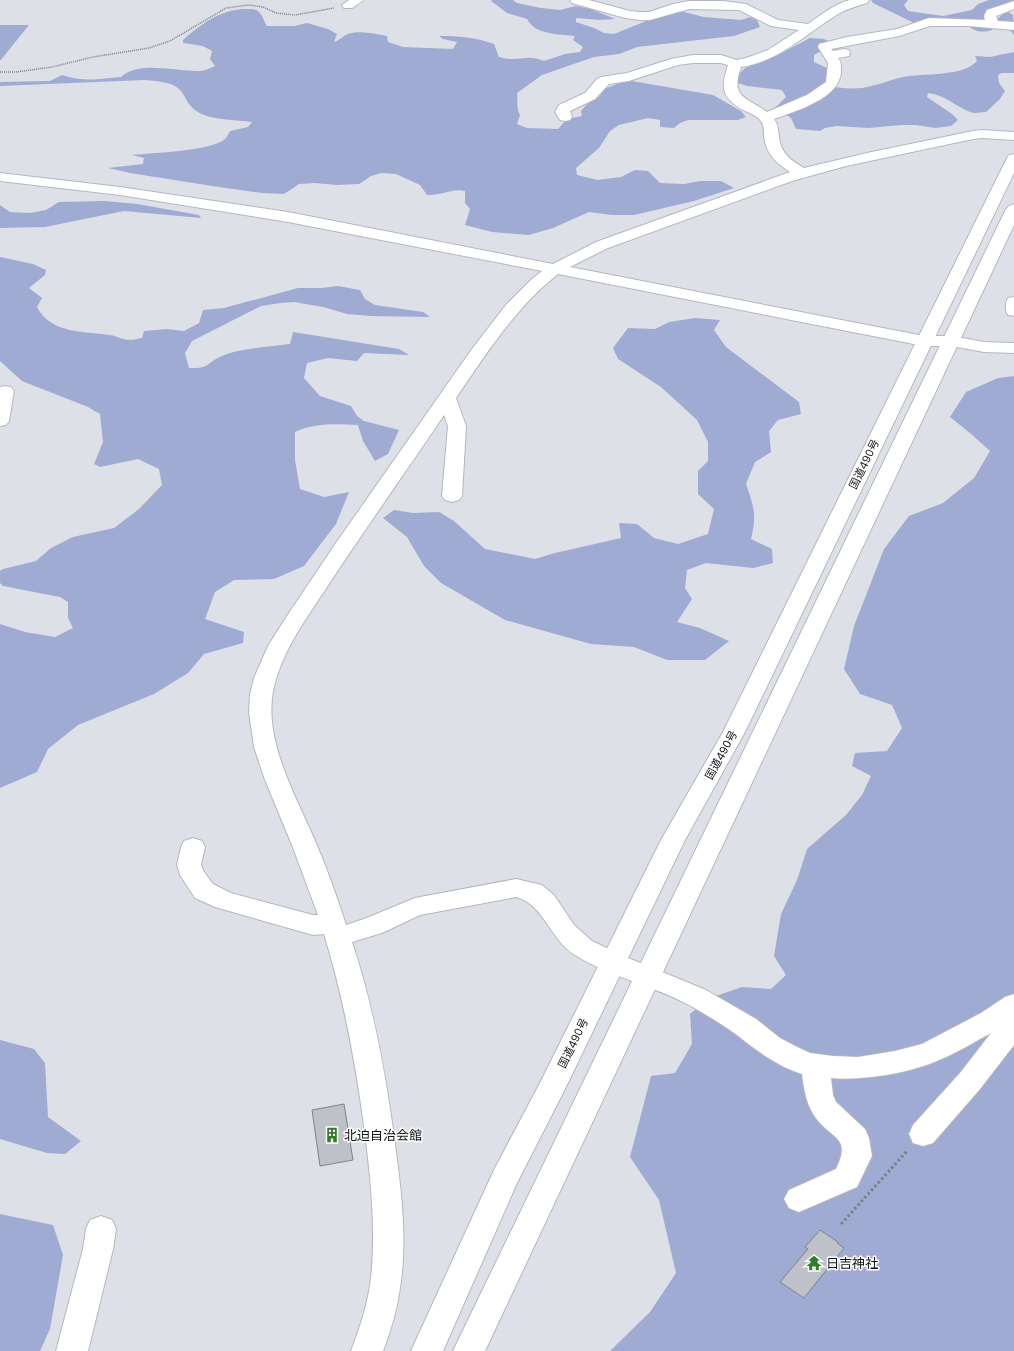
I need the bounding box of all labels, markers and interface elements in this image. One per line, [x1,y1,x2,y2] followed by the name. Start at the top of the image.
[845,436,883,492] street label: 国道490号
[701,728,741,782] street label: 国道490号
[554,1015,592,1071] street label: 国道490号
[323,1126,341,1144] building icon: 北迫自治会館
[344,1126,422,1145] place label: 北迫自治会館
[805,1254,823,1272] temple icon: 日吉神社
[826,1254,878,1273] place label: 日吉神社

